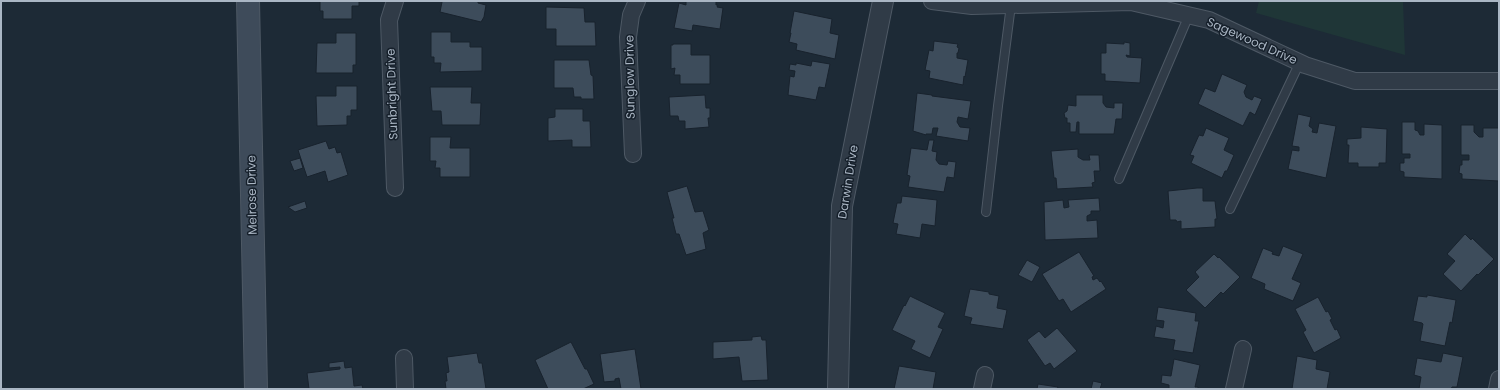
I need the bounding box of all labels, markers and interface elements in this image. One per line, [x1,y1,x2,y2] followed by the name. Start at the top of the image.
[1204,13,1300,68] street label: Sagewood Drive
[620,35,639,119] street label: Sunglow Drive
[381,48,402,140] street label: Sunbright Drive
[833,144,862,220] street label: Darwin Drive
[242,155,261,235] street label: Melrose Drive

